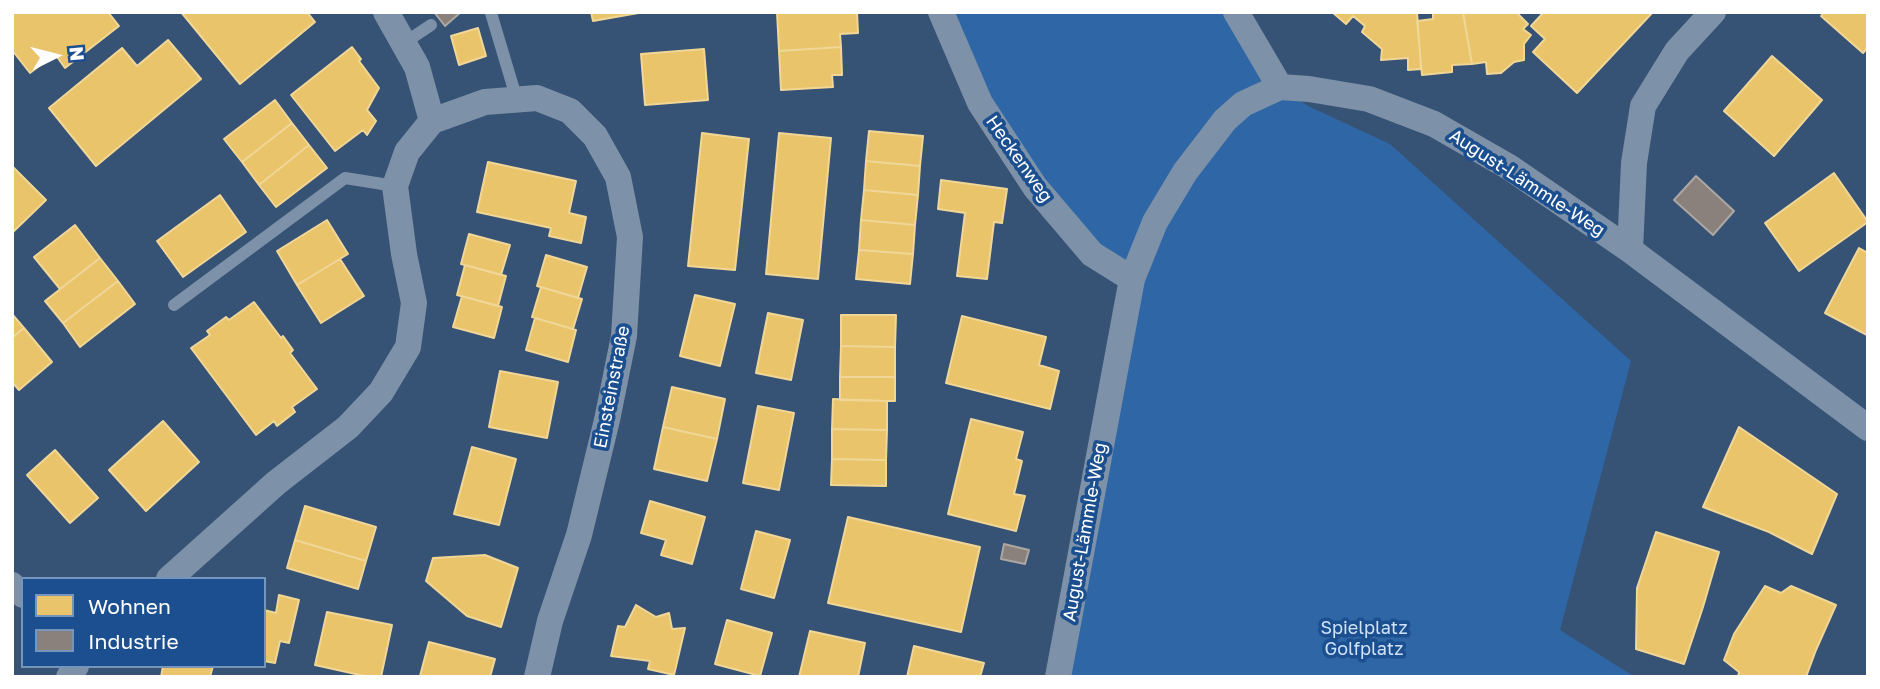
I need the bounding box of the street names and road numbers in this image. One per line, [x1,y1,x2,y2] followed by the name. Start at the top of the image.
[981,111,1057,207] street label: Heckenweg
[1445,125,1609,241] street label: August-Lämmle-Weg
[590,324,634,450] street label: Einsteinstraße
[1059,441,1111,623] street label: August-Lämmle-Weg

